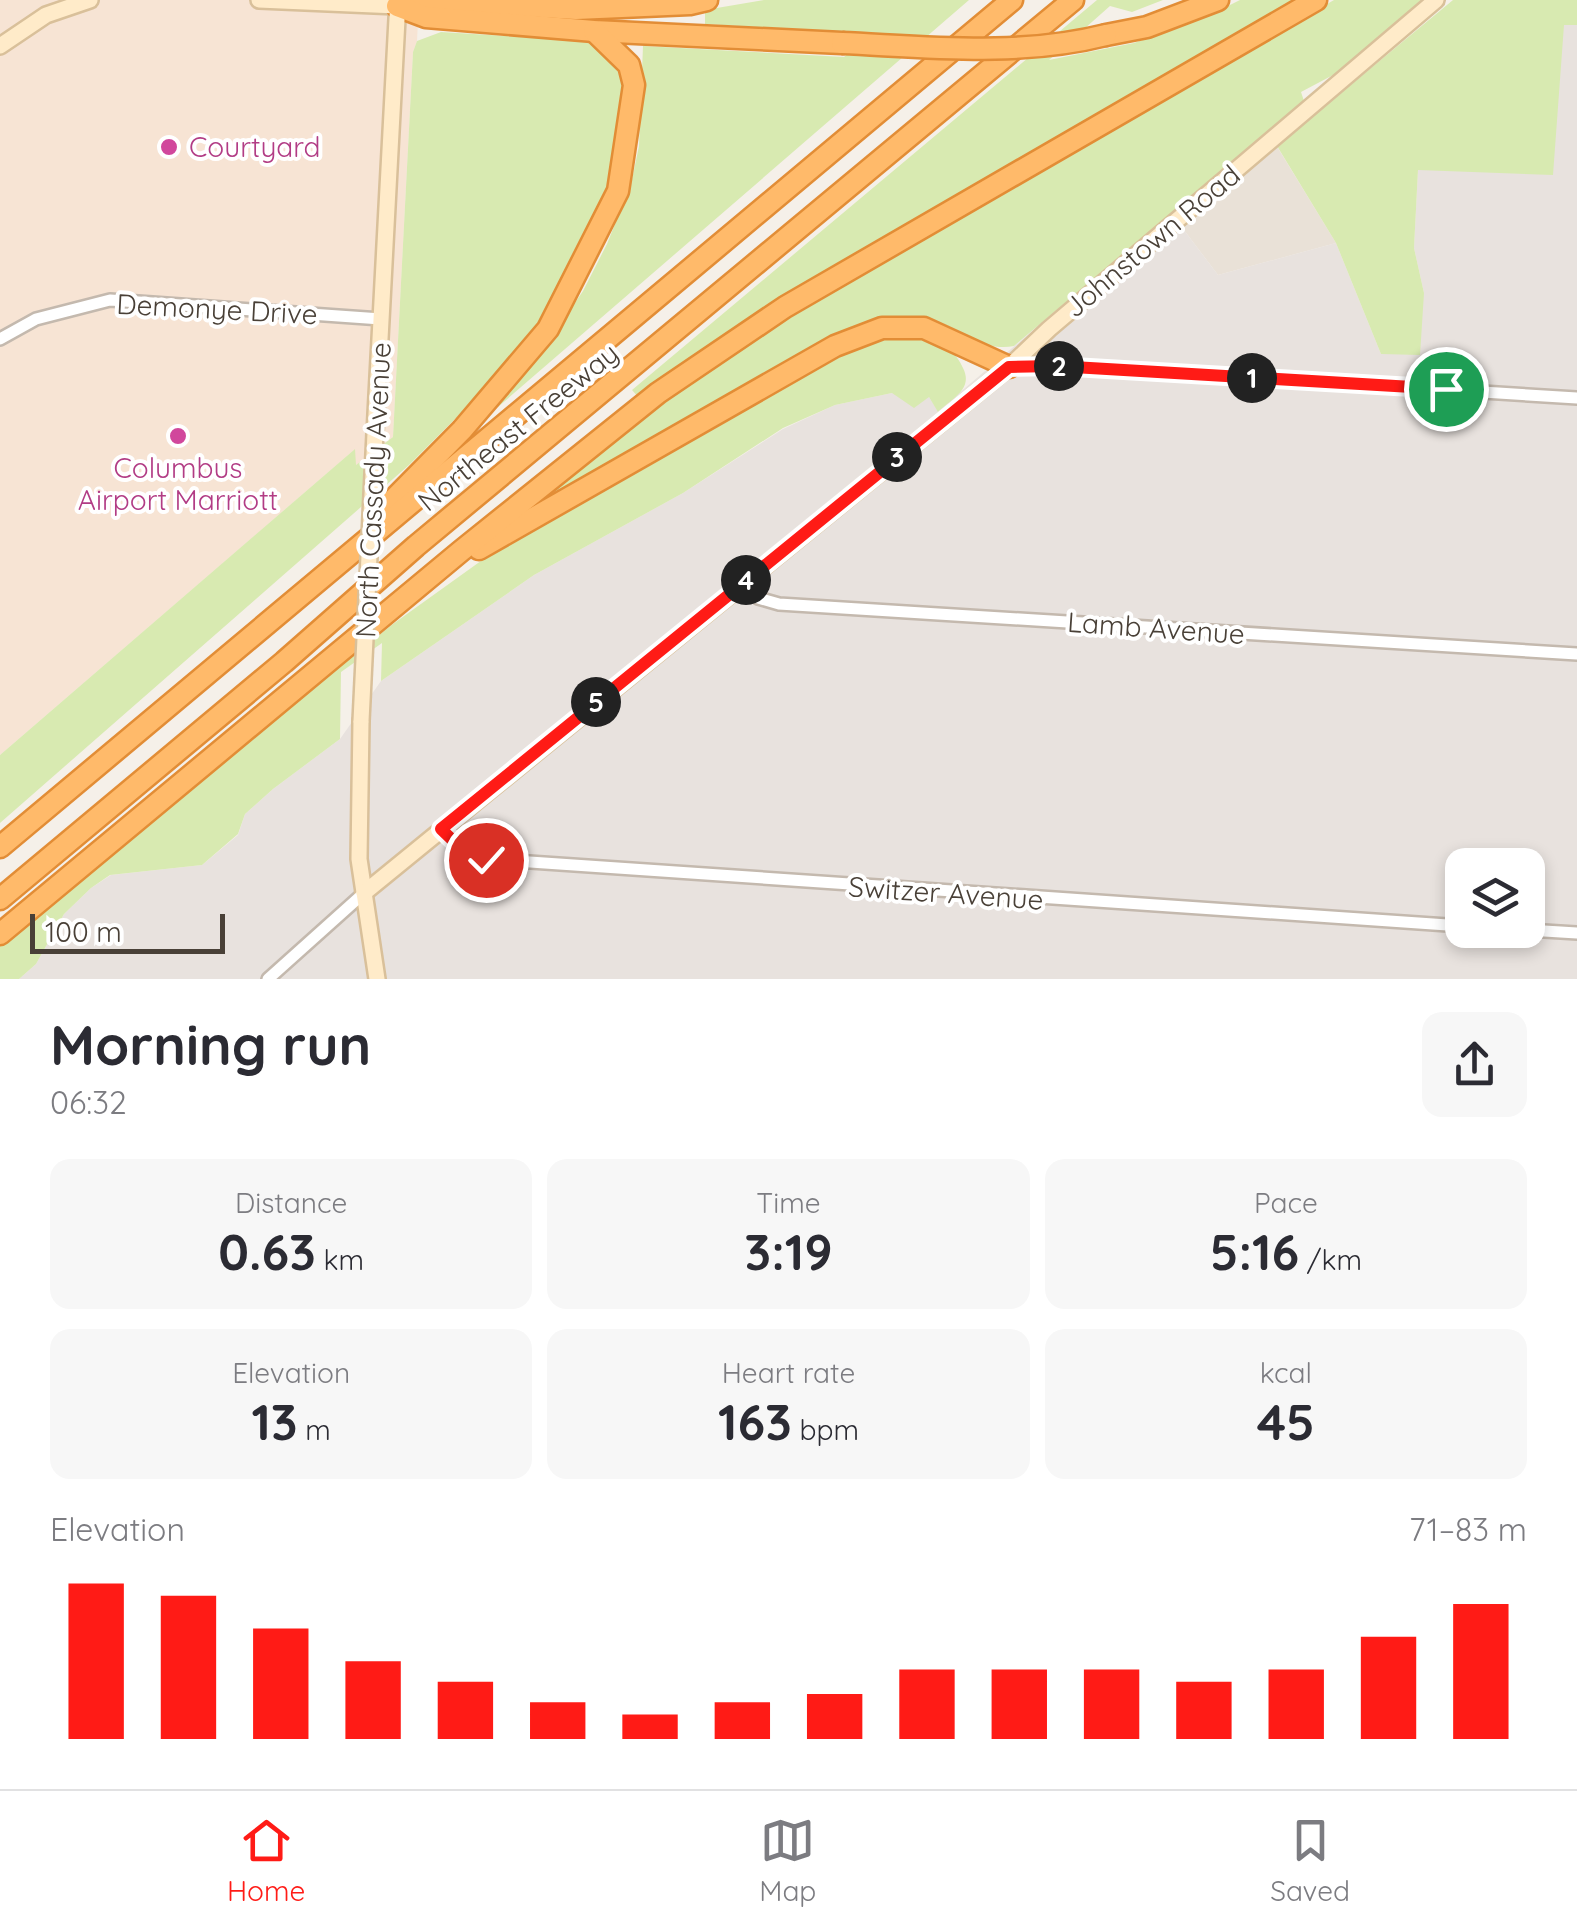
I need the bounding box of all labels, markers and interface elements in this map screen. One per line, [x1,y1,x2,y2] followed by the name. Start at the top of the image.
[189,129,320,164] place label: Courtyard
[158,136,180,158] marker: Courtyard
[1057,157,1247,324] street label: Johnstown Road
[116,286,318,331] street label: Demonye Drive
[410,335,625,518] street label: Northeast Freeway
[347,341,398,639] street label: North Cassady Avenue
[1034,341,1084,391] pin: 2
[1404,347,1489,432] pin
[1051,348,1067,383] text: 2
[1227,353,1277,403] pin: 1
[1247,360,1257,395] text: 1
[1419,362,1474,417] icon: arrive
[167,425,189,447] marker: Columbus Airport Marriott
[872,432,922,482] pin: 3
[889,439,905,474] text: 3
[78,450,278,517] place label: Columbus Airport Marriott
[721,555,771,605] pin: 4
[738,562,754,597] text: 4
[1066,604,1246,651] street label: Lamb Avenue
[571,677,621,727] pin: 5
[588,684,604,719] text: 5
[444,818,529,903] pin
[459,833,514,888] icon: check
[1445,848,1545,948] map controls
[1445,848,1545,948] button: layers
[847,868,1045,917] street label: Switzer Avenue
[30,909,225,954] scale bar
[45,914,122,949] text: 100 m
[50,1010,371,1079] text: Morning run
[1422,1012,1527,1117] button: share
[50,1082,127,1122] text: 06:32
[235,1185,347,1220] text: Distance
[756,1185,821,1220] text: Time
[1254,1185,1318,1220] text: Pace
[218,1220,316,1283] text: 0.63
[744,1220,833,1283] text: 3:19
[1210,1220,1299,1283] text: 5:16
[316,1242,364,1277] text: km
[1299,1242,1362,1277] text: /km
[232,1355,350,1390] text: Elevation
[722,1355,855,1390] text: Heart rate
[1260,1355,1312,1390] text: kcal
[251,1390,298,1453] text: 13
[718,1390,792,1453] text: 163
[1257,1390,1315,1453] text: 45
[298,1412,331,1447] text: m
[792,1412,859,1447] text: bpm
[50,1509,185,1549] text: Elevation
[1409,1509,1527,1549] text: 71–83 m
[227,1813,305,1908] tab: Home
[759,1813,816,1908] tab: Map
[1270,1813,1350,1908] tab: Saved

